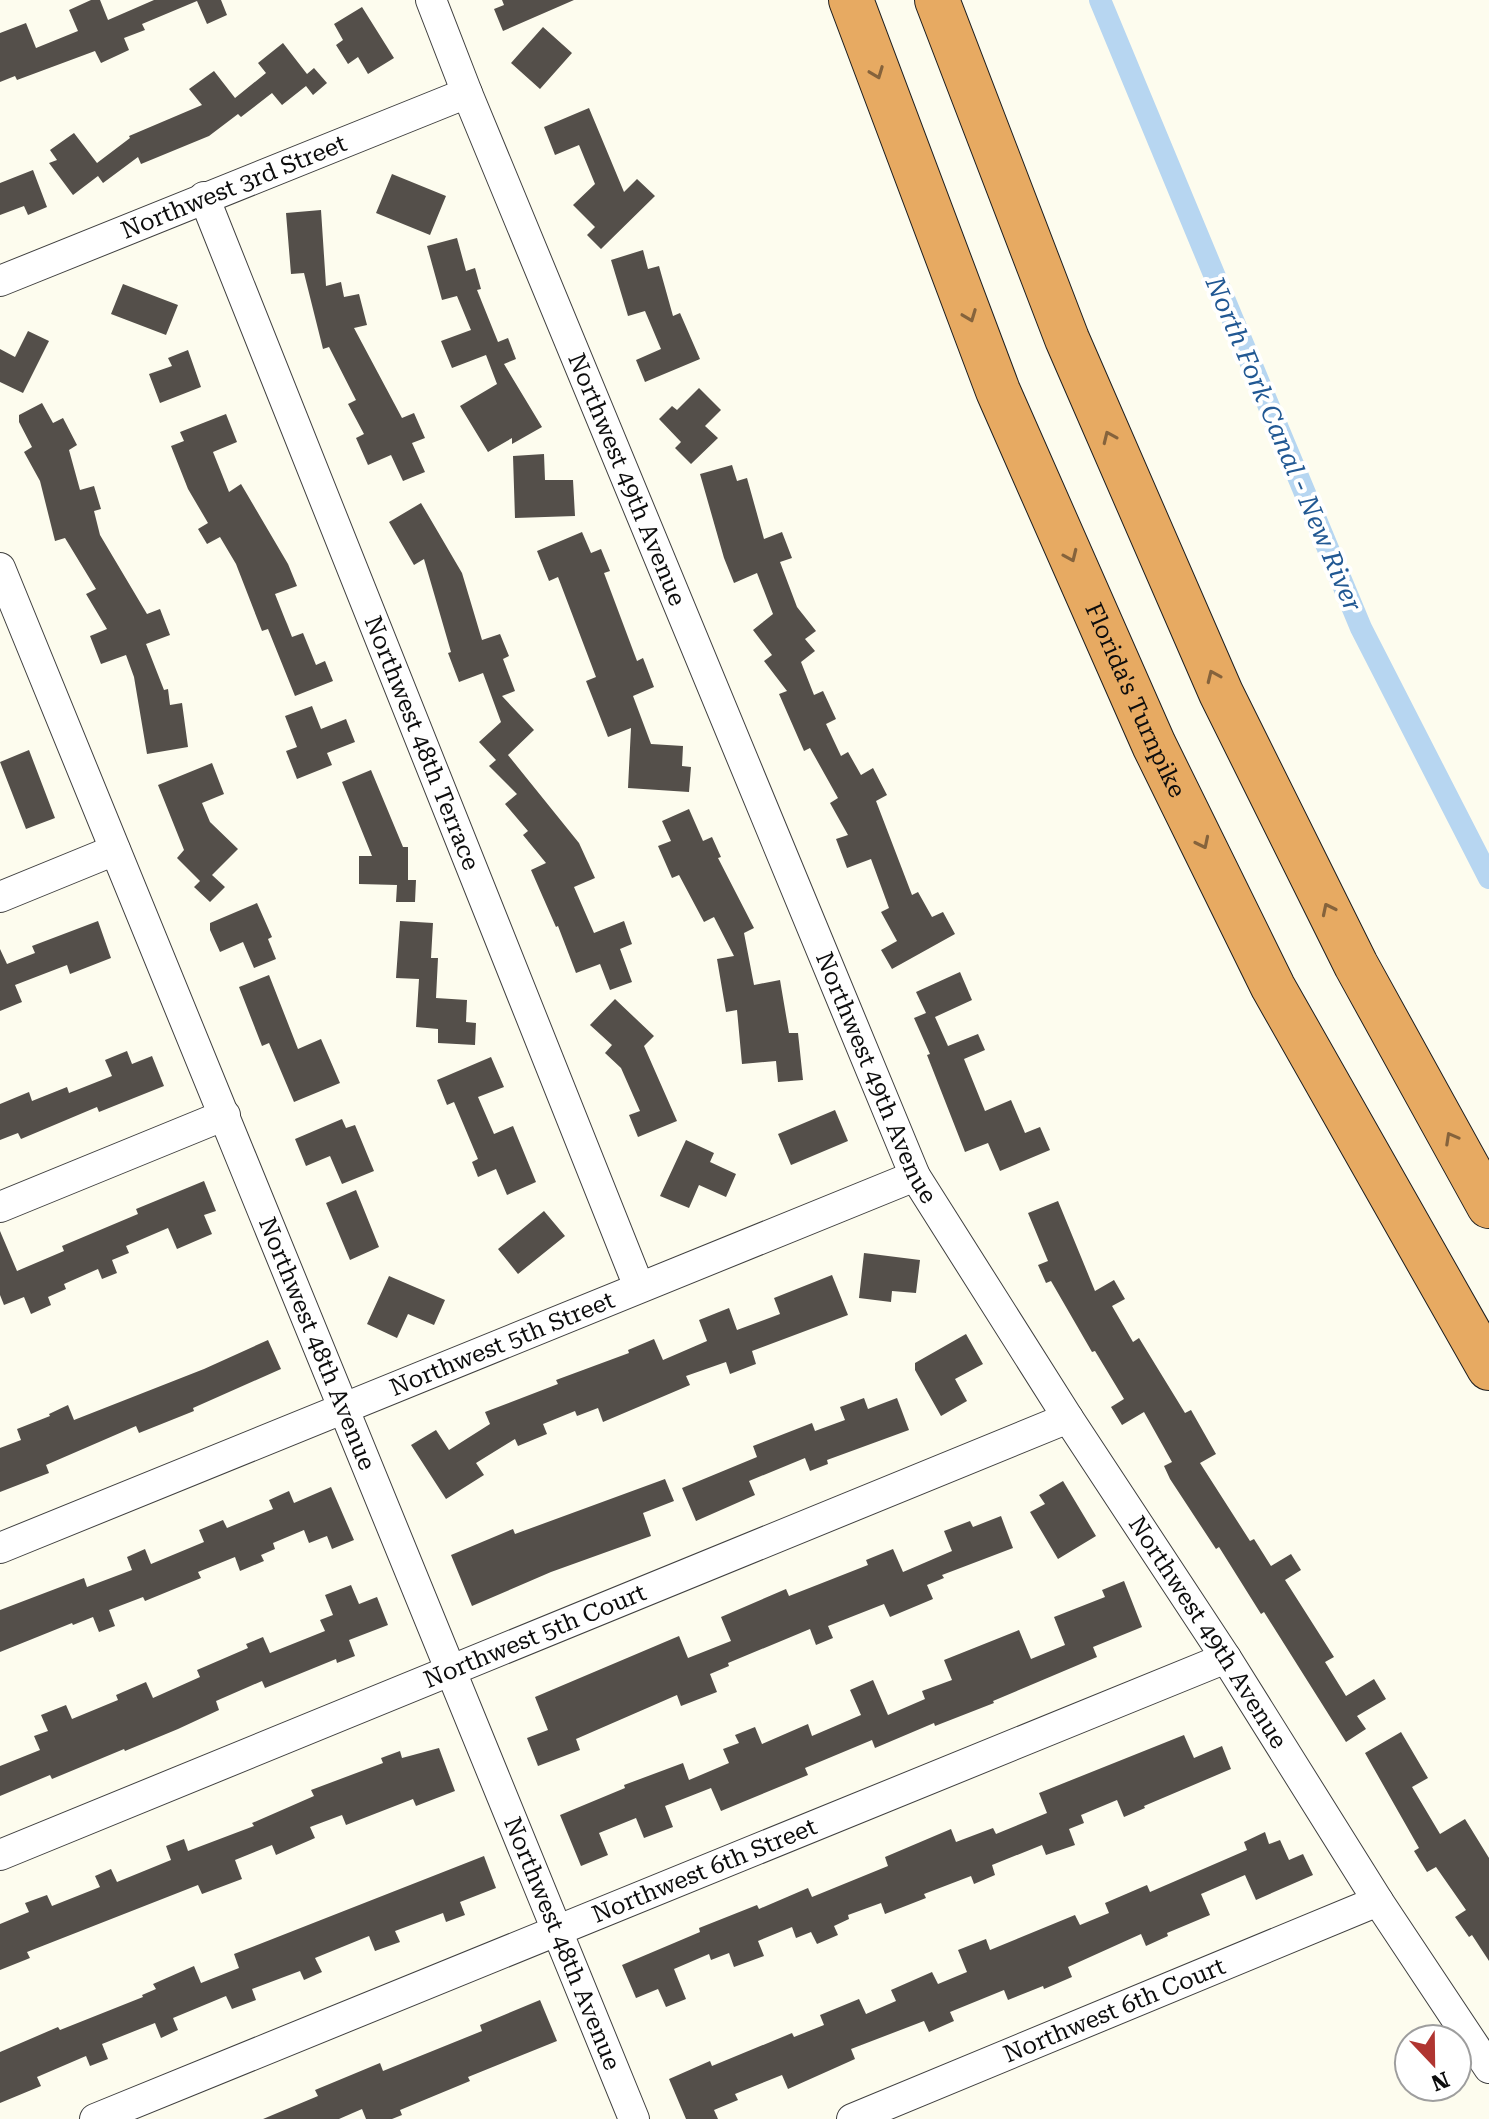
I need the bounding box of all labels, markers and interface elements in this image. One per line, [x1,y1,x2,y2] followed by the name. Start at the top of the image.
[867,65,884,79] one-way arrow
[117,129,351,245] street label: Northwest 3rd Street
[1199,271,1368,616] water label: North Fork Canal - New River
[960,309,977,323] one-way arrow
[562,349,692,610] street label: Northwest 49th Avenue
[1103,431,1119,446] one-way arrow
[1061,548,1077,562] one-way arrow
[1079,599,1192,802] street label: Florida's Turnpike
[359,612,485,874] street label: Northwest 48th Terrace
[1207,670,1223,684] one-way arrow
[1193,835,1208,850] one-way arrow
[1322,903,1338,918] one-way arrow
[810,948,943,1209] street label: Northwest 49th Avenue
[1445,1132,1461,1147] one-way arrow
[253,1213,381,1474] street label: Northwest 48th Avenue
[386,1286,619,1402] street label: Northwest 5th Street
[1123,1511,1293,1754] street label: Northwest 49th Avenue
[420,1578,650,1694] street label: Northwest 5th Court
[588,1812,821,1929] street label: Northwest 6th Street
[498,1813,626,2074] street label: Northwest 48th Avenue
[999,1952,1229,2069] street label: Northwest 6th Court
[1393,2023,1473,2103] north arrow
[1428,2066,1453,2096] text: N

